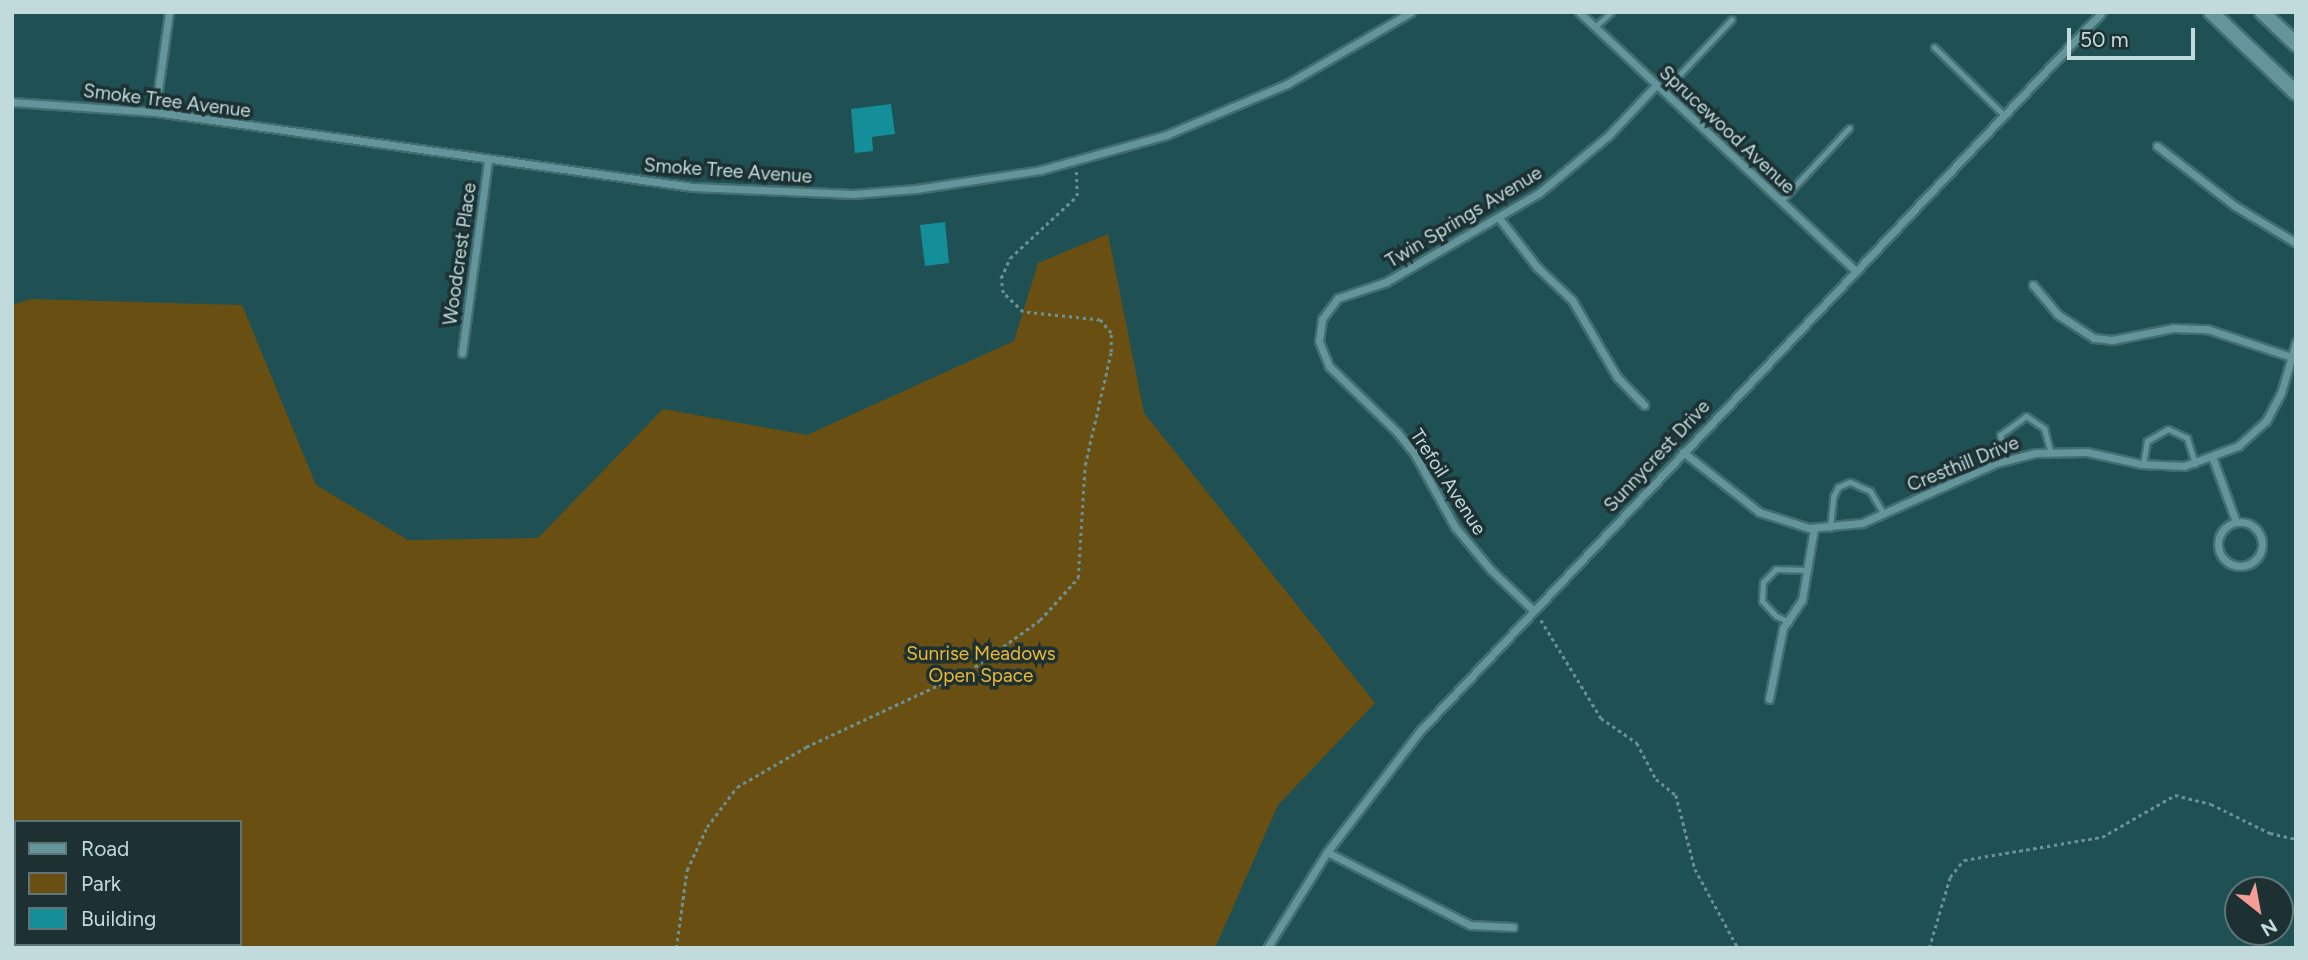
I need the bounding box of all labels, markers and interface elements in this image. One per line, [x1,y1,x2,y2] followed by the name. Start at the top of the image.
[2070,14,2198,58] scale bar
[2080,27,2129,52] text: 50 m
[1654,61,1800,199] street label: Sprucewood Avenue
[82,79,252,123] street label: Smoke Tree Avenue
[643,154,813,188] street label: Smoke Tree Avenue
[1382,161,1546,273] street label: Twin Springs Avenue
[439,181,481,327] street label: Woodcrest Place
[1599,395,1715,517] street label: Sunnycrest Drive
[1405,425,1491,539] street label: Trefoil Avenue
[1904,431,2022,497] street label: Cresthill Drive
[906,643,1056,687] park label: Sunrise Meadows Open Space
[14,820,242,946] legend
[81,836,129,861] text: Road
[81,871,121,896] text: Park
[2224,876,2294,946] north arrow
[81,906,156,931] text: Building
[2257,914,2281,941] text: N

